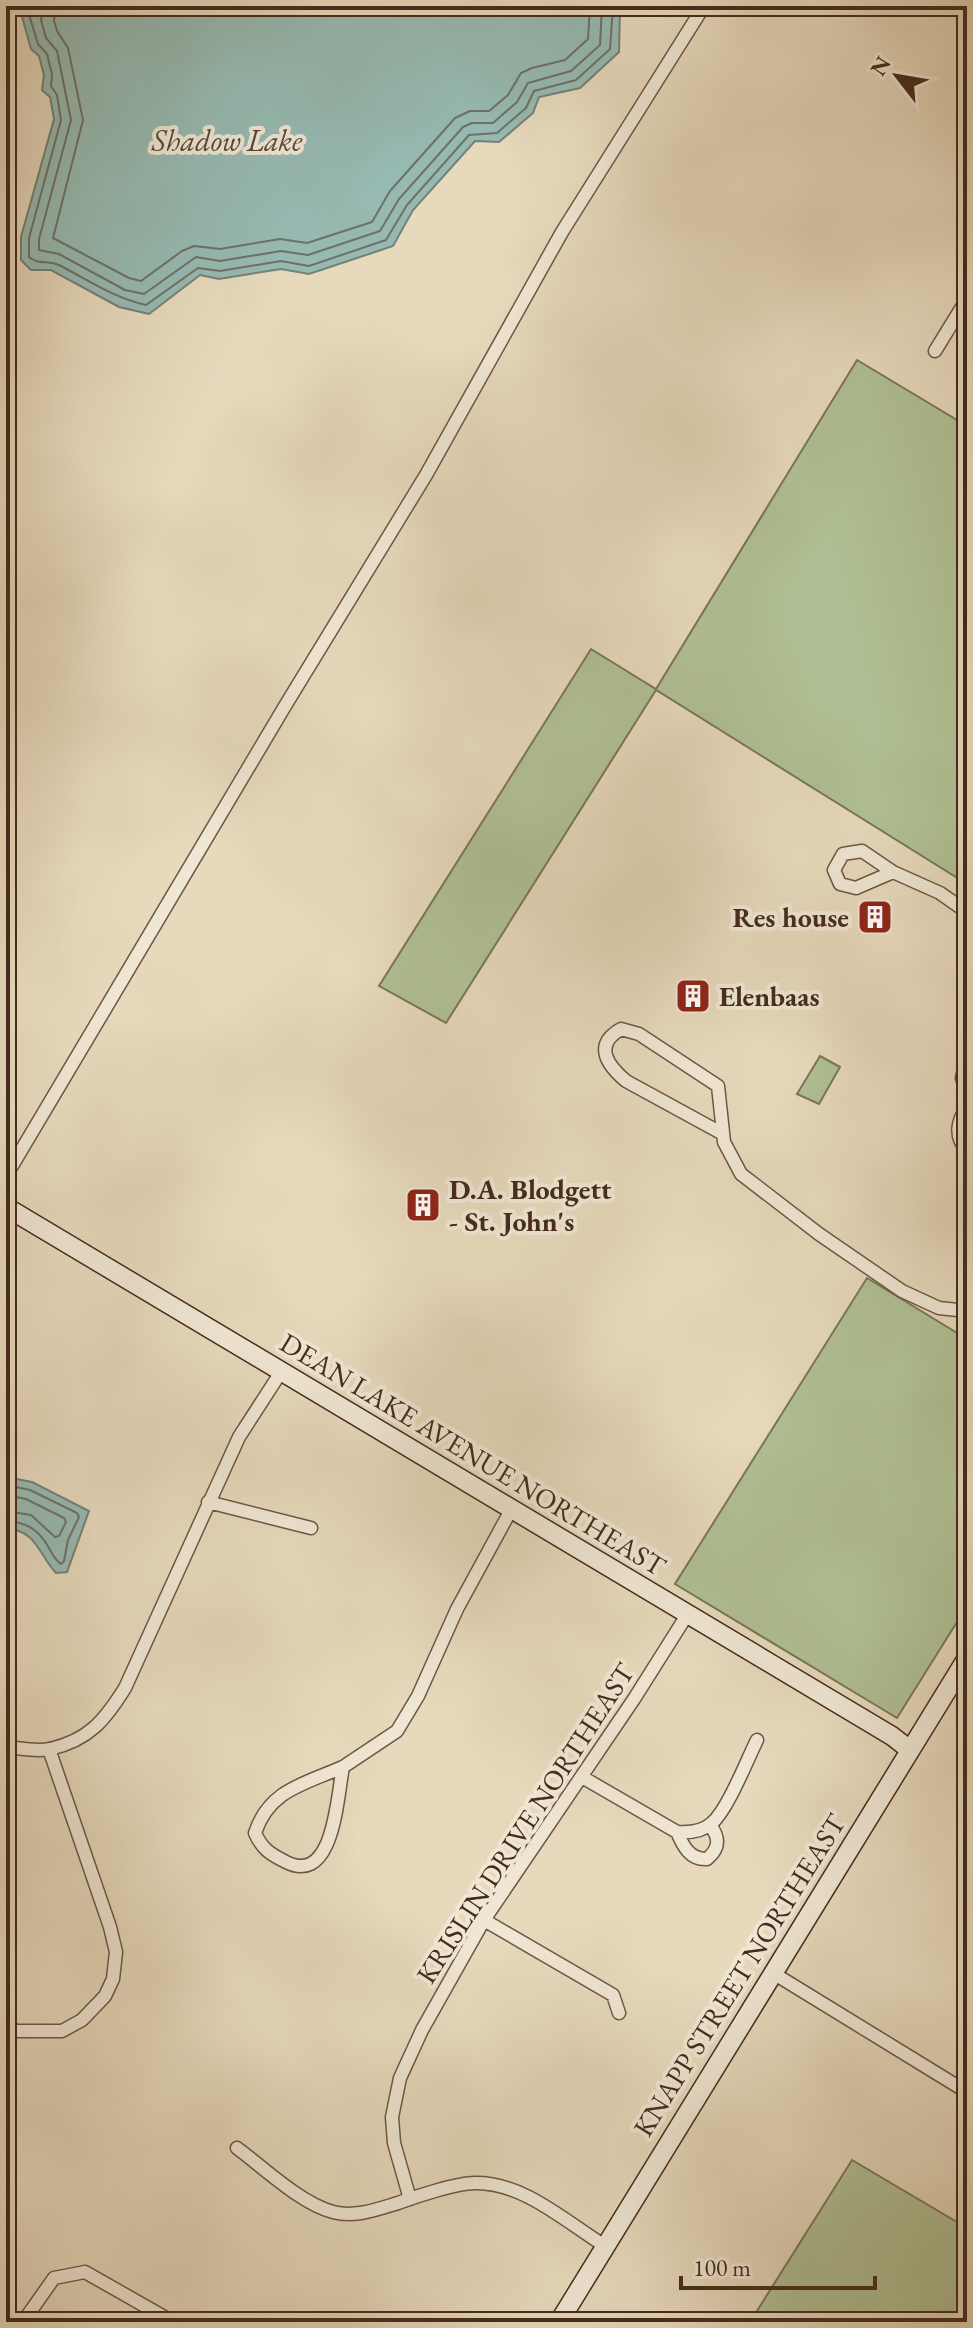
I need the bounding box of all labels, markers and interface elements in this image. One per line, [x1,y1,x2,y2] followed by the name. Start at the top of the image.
[857,36,937,116] north arrow
[863,51,897,81] text: N
[151,121,303,160] water label: Shadow Lake
[856,898,894,936] building icon: Res house
[732,899,849,935] place label: Res house
[674,977,712,1015] building icon: Elenbaas
[719,978,819,1014] place label: Elenbaas
[449,1171,612,1239] place label: D.A. Blodgett - St. John's
[404,1186,442,1224] building icon: D.A. Blodgett - St. John's
[274,1324,673,1584] street label: DEAN LAKE AVENUE NORTHEAST
[408,1656,642,1990] street label: KRISLIN DRIVE NORTHEAST
[625,1807,853,2143] street label: KNAPP STREET NORTHEAST
[681,2240,875,2290] scale bar
[693,2252,751,2283] text: 100 m

